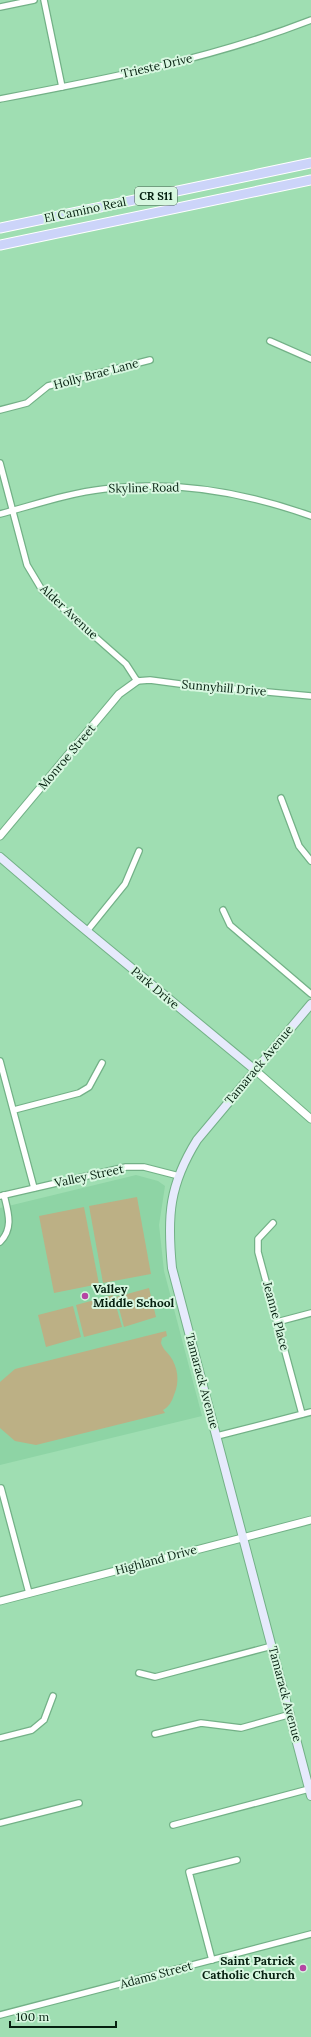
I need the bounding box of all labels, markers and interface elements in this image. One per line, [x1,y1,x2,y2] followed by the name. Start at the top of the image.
[120,50,194,81] street label: Trieste Drive
[135,187,177,205] road number: CR S11
[43,194,127,226] street label: El Camino Real
[52,355,141,392] street label: Holly Brae Lane
[108,479,180,496] street label: Skyline Road
[37,580,102,643] street label: Alder Avenue
[181,676,267,699] street label: Sunnyhill Drive
[35,721,99,793] street label: Monroe Street
[128,963,183,1012] street label: Park Drive
[221,1022,296,1107] street label: Tamarack Avenue
[52,1161,125,1190] street label: Valley Street
[260,1279,293,1352] street label: Jeanne Place
[93,1281,175,1310] place label: Valley Middle School
[80,1291,90,1301] marker: Valley Middle School
[182,1331,223,1431] street label: Tamarack Avenue
[113,1541,199,1578] street label: Highland Drive
[265,1644,306,1744] street label: Tamarack Avenue
[202,1953,296,1982] place label: Saint Patrick Catholic Church
[117,1958,194,1992] street label: Adams Street
[298,1963,308,1973] marker: Saint Patrick Catholic Church
[10,2003,116,2029] scale bar
[16,2009,49,2024] text: 100 m

